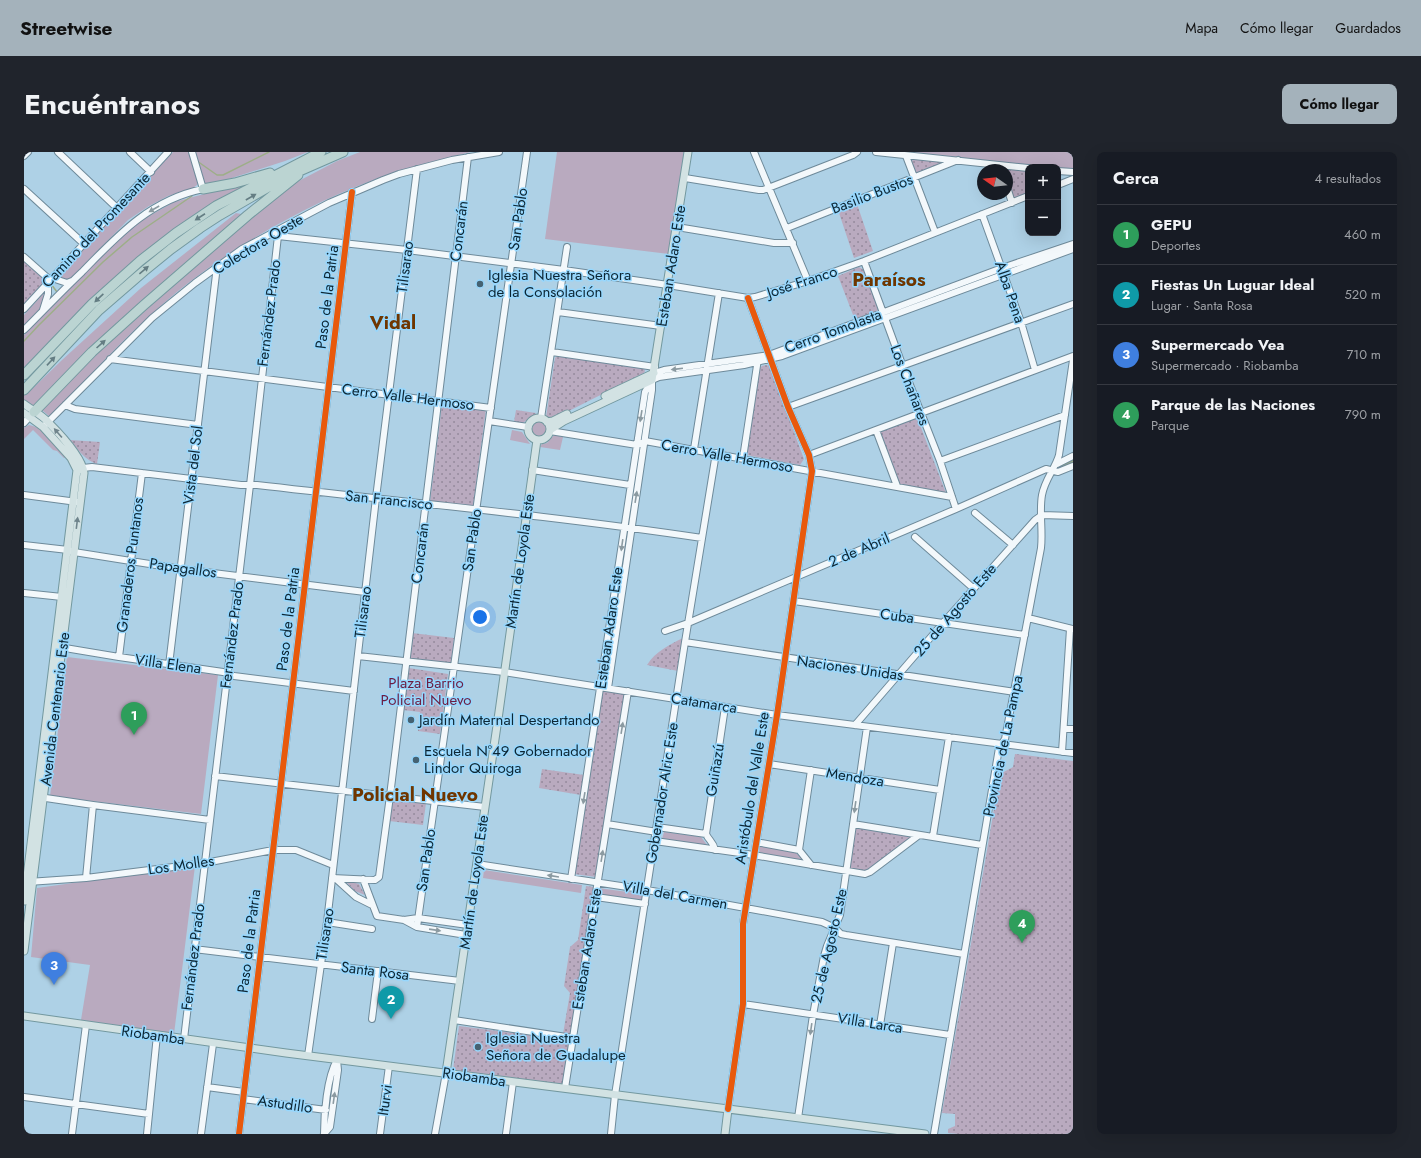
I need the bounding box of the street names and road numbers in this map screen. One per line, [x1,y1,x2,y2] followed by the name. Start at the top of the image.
[37,167,156,293] street label: Camino del Promesante
[828,168,916,220] street label: Basilio Bustos
[503,186,533,252] street label: San Pablo
[444,199,474,263] street label: Concarán
[651,203,692,328] street label: Esteban Adaro Este
[208,208,308,280] street label: Colectora Oeste
[391,240,419,294] street label: Tilisarao
[310,244,344,350] street label: Paso de la Patria
[252,258,286,368] street label: Fernández Prado
[989,258,1031,326] street label: Alba Pena
[762,260,840,304] street label: José Franco
[781,303,885,359] street label: Cerro Tomolasta
[885,342,935,428] street label: Los Chañares
[341,378,475,416] street label: Cerro Valle Hermoso
[177,424,209,506] street label: Vista del Sol
[659,434,795,478] street label: Cerro Valle Hermoso
[344,484,434,516] street label: San Francisco
[500,492,540,629] street label: Martín de Loyola Este
[111,496,149,634] street label: Granaderos Puntanos
[457,507,487,573] street label: San Pablo
[405,521,435,585] street label: Concarán
[825,527,893,573] street label: 2 de Abril
[148,552,218,584] street label: Papagallos
[908,558,1002,661] street label: 25 de Agosto Este
[590,565,628,690] street label: Esteban Adaro Este
[271,566,305,672] street label: Paso de la Patria
[215,580,249,690] street label: Fernández Prado
[349,585,377,639] street label: Tilisarao
[879,603,915,629] street label: Cuba
[35,630,75,787] street label: Avenida Centenario Este
[133,648,203,680] street label: Villa Elena
[795,650,905,686] street label: Naciones Unidas
[977,673,1029,819] street label: Provincia de La Pampa
[669,687,739,719] street label: Catamarca
[729,710,775,866] street label: Aristóbulo del Valle Este
[640,721,684,865] street label: Gobernador Alric Este
[700,742,730,798] street label: Guiñazú
[824,762,886,792] street label: Mendoza
[454,813,494,950] street label: Martín de Loyola Este
[411,827,441,893] street label: San Pablo
[147,849,215,881] street label: Los Molles
[621,875,729,915] street label: Villa del Carmen
[567,886,608,1011] street label: Esteban Adaro Este
[805,886,853,1005] street label: 25 de Agosto Este
[232,888,266,994] street label: Paso de la Patria
[176,902,210,1012] street label: Fernández Prado
[310,907,340,961] street label: Tilisarao
[340,956,410,986] street label: Santa Rosa
[836,1007,904,1039] street label: Villa Larca
[120,1020,186,1050] street label: Riobamba
[441,1062,507,1092] street label: Riobamba
[372,1083,398,1117] street label: Iturvi
[256,1089,314,1119] street label: Astudillo

